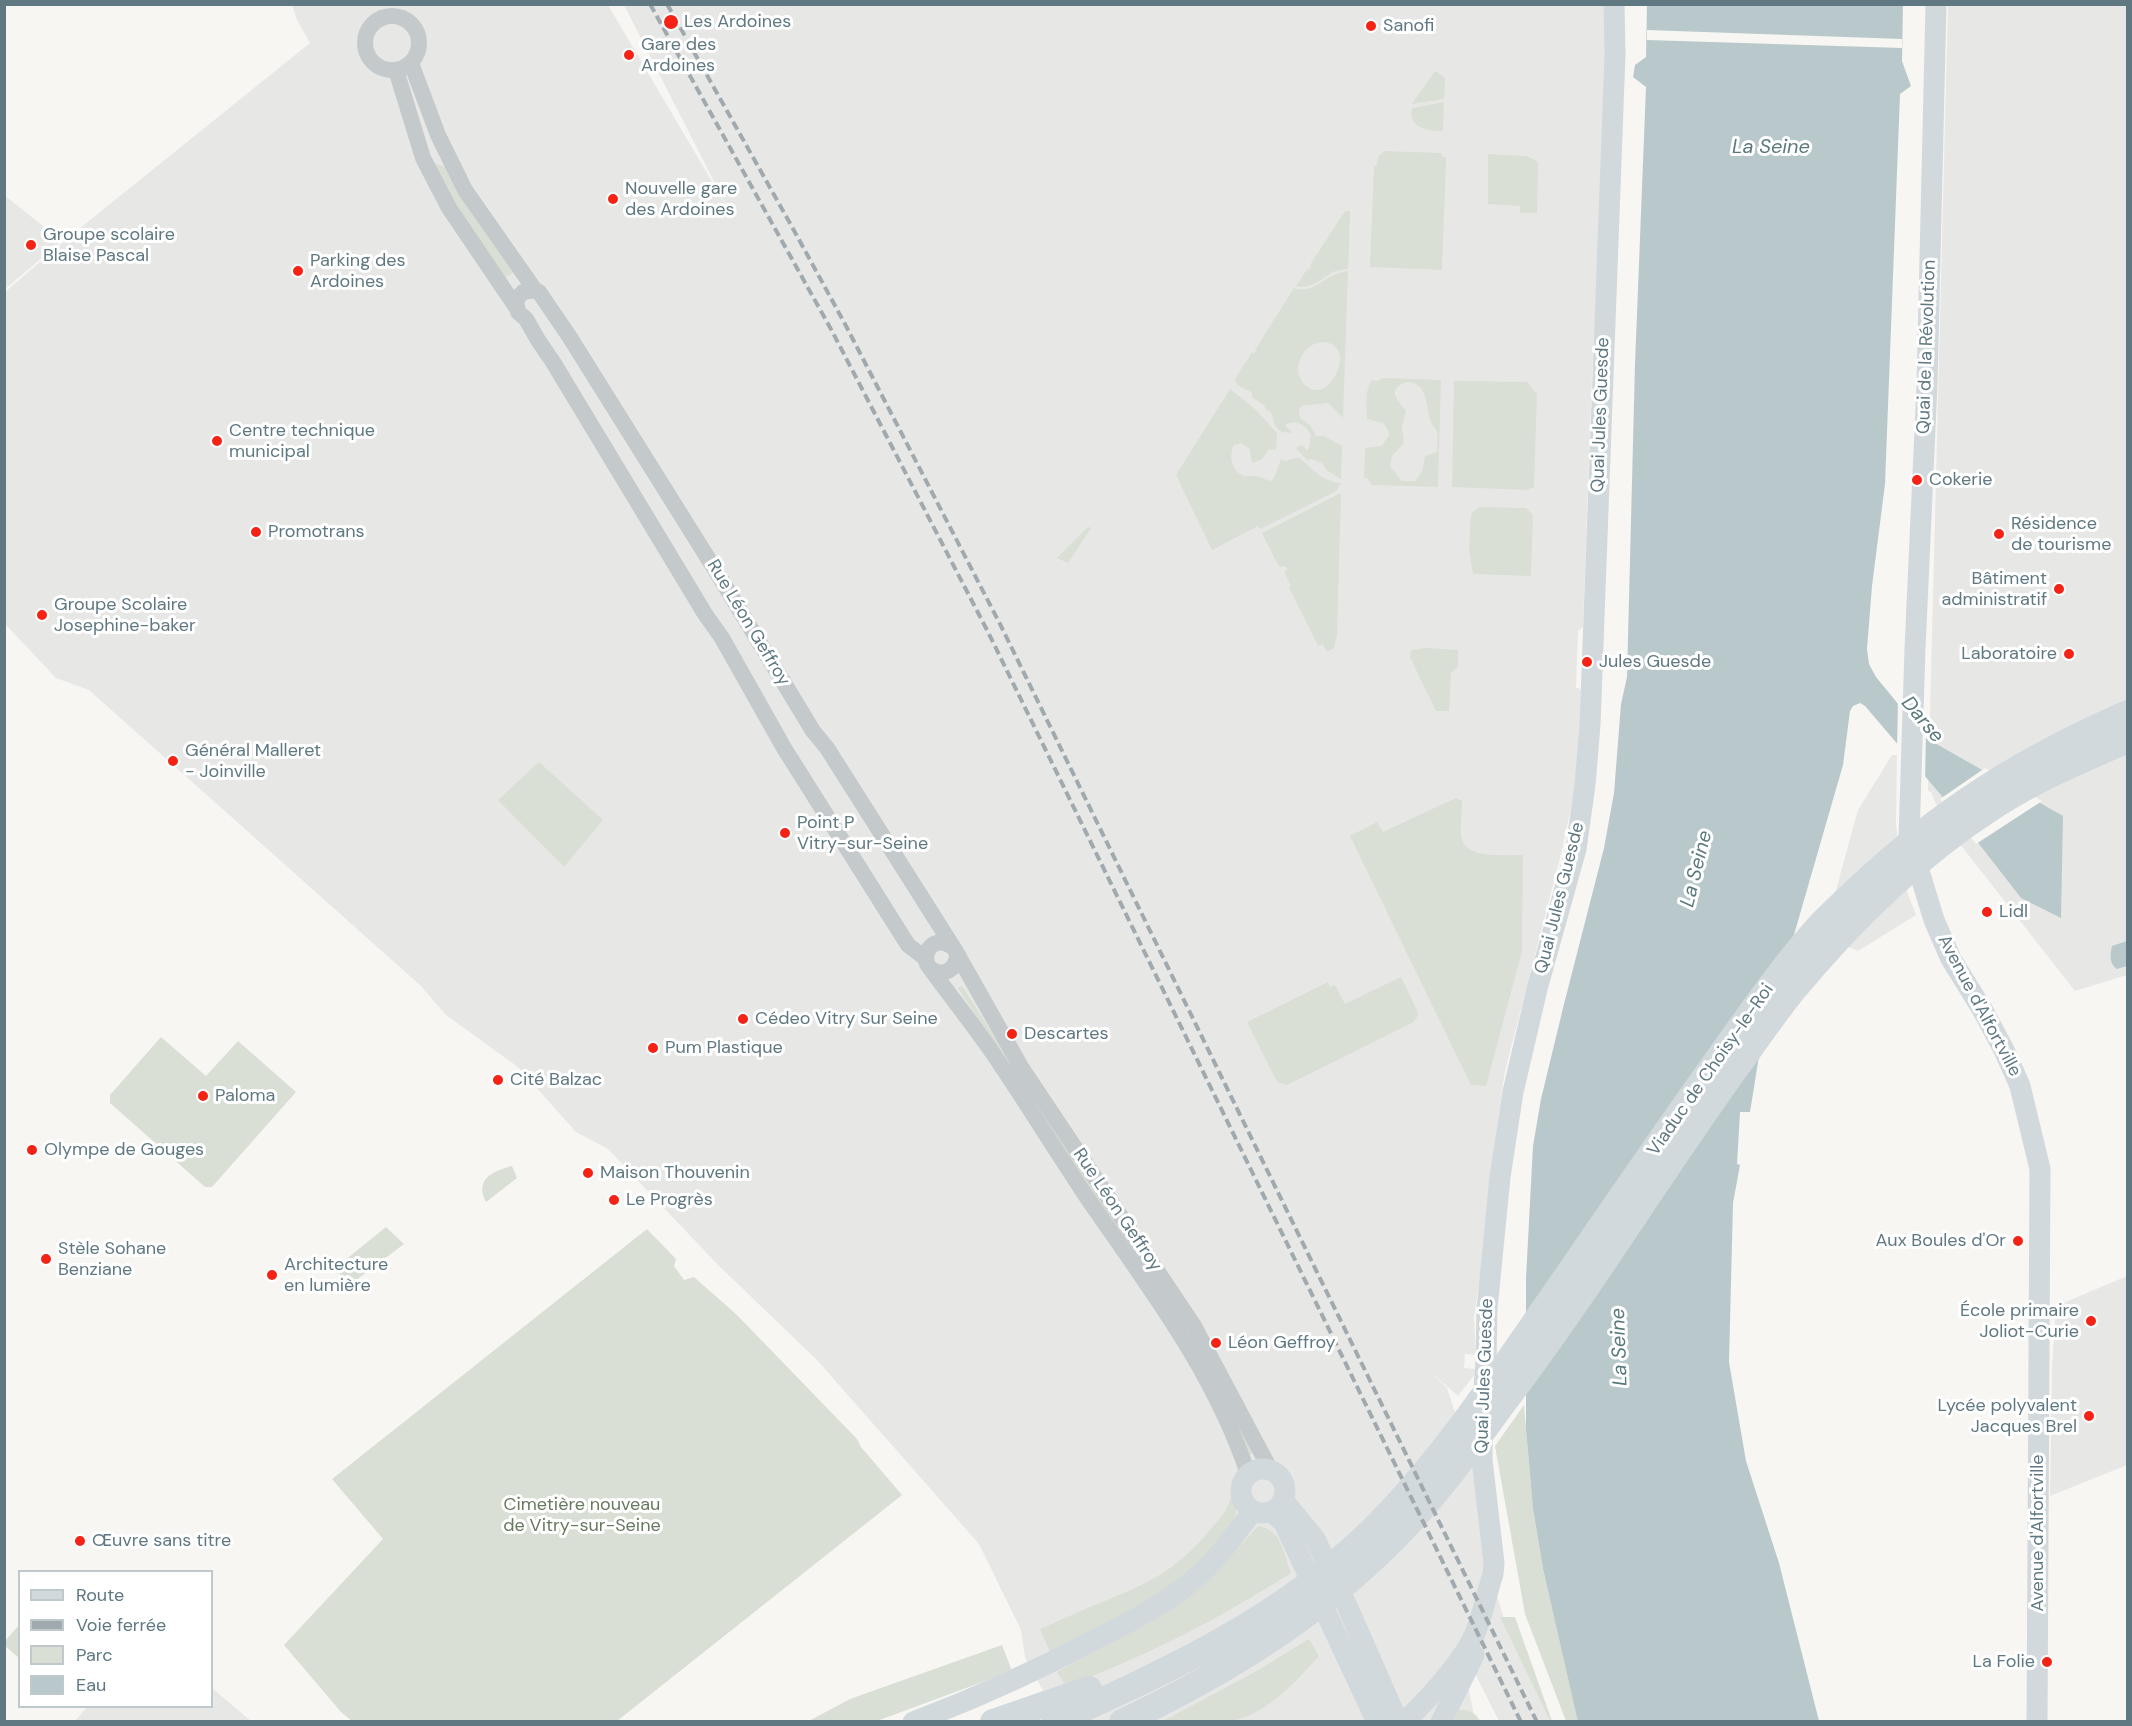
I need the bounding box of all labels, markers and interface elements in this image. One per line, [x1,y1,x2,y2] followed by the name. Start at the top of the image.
[684,11,791,33] place label: Les Ardoines
[662,13,680,31] marker: Les Ardoines
[1383,15,1434,37] place label: Sanofi
[1364,19,1378,33] marker: Sanofi
[641,34,716,76] place label: Gare des Ardoines
[622,48,636,62] marker: Gare des Ardoines
[1732,136,1810,160] water label: La Seine
[625,178,737,220] place label: Nouvelle gare des Ardoines
[606,192,620,206] marker: Nouvelle gare des Ardoines
[43,224,175,266] place label: Groupe scolaire Blaise Pascal
[24,238,38,252] marker: Groupe scolaire Blaise Pascal
[310,250,406,292] place label: Parking des Ardoines
[1913,259,1941,435] street label: Quai de la Révolution
[291,264,305,278] marker: Parking des Ardoines
[1587,337,1615,493] street label: Quai Jules Guesde
[229,420,375,462] place label: Centre technique municipal
[210,434,224,448] marker: Centre technique municipal
[1929,469,1992,491] place label: Cokerie
[1910,473,1924,487] marker: Cokerie
[2011,513,2111,556] place label: Résidence de tourisme
[268,521,365,543] place label: Promotrans
[249,525,263,539] marker: Promotrans
[1992,527,2006,541] marker: Résidence de tourisme
[702,556,794,690] street label: Rue Léon Geffroy
[1942,568,2047,610] place label: Bâtiment administratif
[2052,582,2066,596] marker: Bâtiment administratif
[54,594,196,636] place label: Groupe Scolaire Josephine-baker
[35,608,49,622] marker: Groupe Scolaire Josephine-baker
[1961,643,2057,665] place label: Laboratoire
[2062,647,2076,661] marker: Laboratoire
[1599,651,1711,673] place label: Jules Guesde
[1580,655,1594,669] marker: Jules Guesde
[1896,692,1948,748] water label: Darse
[185,740,321,783] place label: Général Malleret - Joinville
[166,754,180,768] marker: Général Malleret - Joinville
[797,812,928,854] place label: Point P Vitry-sur-Seine
[1531,820,1589,976] street label: Quai Jules Guesde
[778,826,792,840] marker: Point P Vitry-sur-Seine
[1676,828,1718,910] water label: La Seine
[1999,901,2028,923] place label: Lidl
[1980,905,1994,919] marker: Lidl
[1933,932,2025,1080] street label: Avenue d'Alfortville
[1643,980,1779,1160] street label: Viaduc de Choisy-le-Roi
[755,1008,938,1030] place label: Cédeo Vitry Sur Seine
[736,1012,750,1026] marker: Cédeo Vitry Sur Seine
[1024,1023,1108,1045] place label: Descartes
[1005,1027,1019,1041] marker: Descartes
[665,1037,783,1059] place label: Pum Plastique
[646,1041,660,1055] marker: Pum Plastique
[510,1069,602,1091] place label: Cité Balzac
[491,1073,505,1087] marker: Cité Balzac
[215,1085,275,1107] place label: Paloma
[196,1089,210,1103] marker: Paloma
[44,1139,204,1161] place label: Olympe de Gouges
[25,1143,39,1157] marker: Olympe de Gouges
[1068,1144,1166,1276] street label: Rue Léon Geffroy
[600,1162,750,1184] place label: Maison Thouvenin
[581,1166,595,1180] marker: Maison Thouvenin
[626,1189,713,1211] place label: Le Progrès
[607,1193,621,1207] marker: Le Progrès
[1876,1230,2006,1252] place label: Aux Boules d'Or
[2011,1234,2025,1248] marker: Aux Boules d'Or
[58,1238,166,1280] place label: Stèle Sohane Benziane
[39,1252,53,1266] marker: Stèle Sohane Benziane
[284,1254,388,1296] place label: Architecture en lumière
[265,1268,279,1282] marker: Architecture en lumière
[1471,1298,1499,1454] street label: Quai Jules Guesde
[1960,1300,2079,1342] place label: École primaire Joliot-Curie
[1607,1308,1633,1386] water label: La Seine
[2084,1314,2098,1328] marker: École primaire Joliot-Curie
[1228,1332,1336,1354] place label: Léon Geffroy
[1209,1336,1223,1350] marker: Léon Geffroy
[1938,1395,2077,1438] place label: Lycée polyvalent Jacques Brel
[2082,1409,2096,1423] marker: Lycée polyvalent Jacques Brel
[2027,1454,2049,1612] street label: Avenue d'Alfortville
[503,1494,661,1537] park label: Cimetière nouveau de Vitry-sur-Seine
[92,1530,231,1552] place label: Œuvre sans titre
[73,1534,87,1548] marker: Œuvre sans titre
[18,1570,213,1708] legend
[76,1583,124,1607] text: Route
[76,1613,166,1637] text: Voie ferrée
[76,1643,112,1667] text: Parc
[1972,1651,2035,1673] place label: La Folie
[2040,1655,2054,1669] marker: La Folie
[76,1673,106,1697] text: Eau

